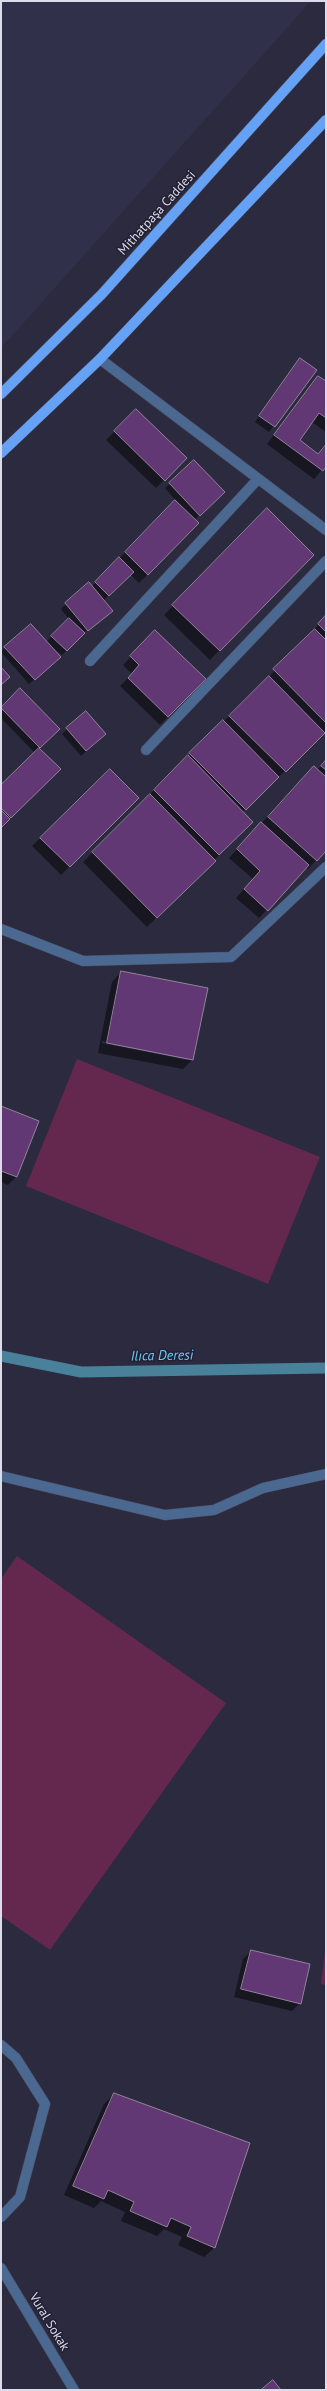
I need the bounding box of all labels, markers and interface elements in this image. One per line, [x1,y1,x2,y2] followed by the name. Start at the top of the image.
[115,168,199,258] street label: Mithatpaşa Caddesi
[130,1347,194,1365] water label: Ilıca Deresi
[26,2290,72,2354] street label: Vural Sokak

